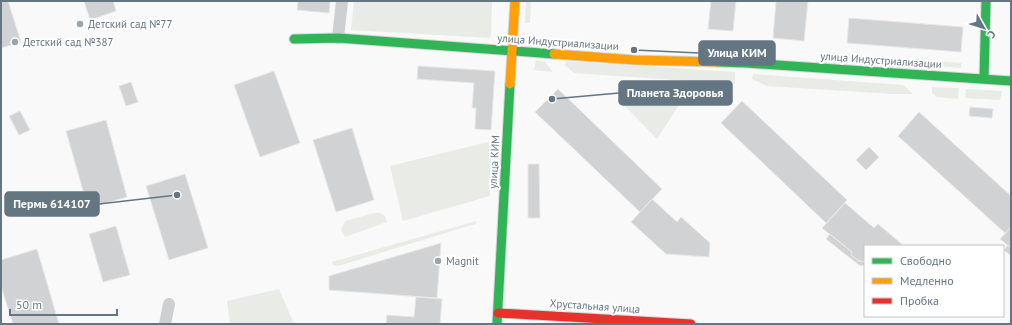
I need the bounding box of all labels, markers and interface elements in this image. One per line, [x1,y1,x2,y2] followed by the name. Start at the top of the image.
[964,8,1004,48] north arrow
[88,17,173,31] place label: Детский сад №77
[75,19,85,29] marker: Детский сад №77
[984,27,999,41] text: С
[497,31,619,53] street label: улица Индустриализации
[23,35,114,49] place label: Детский сад №387
[10,37,20,47] marker: Детский сад №387
[699,41,775,65] callout: Улица КИМ
[706,45,767,60] text: Улица КИМ
[820,49,942,71] street label: улица Индустриализации
[619,81,732,105] callout: Планета Здоровья
[627,85,723,100] text: Планета Здоровья
[486,135,502,189] street label: улица КИМ
[5,192,99,216] callout: Пермь 614107
[13,196,91,211] text: Пермь 614107
[864,245,1004,317] legend
[900,253,951,268] text: Свободно
[446,254,479,268] place label: Magnit
[433,256,443,266] marker: Magnit
[900,273,954,288] text: Медленно
[10,291,117,317] scale bar
[900,293,939,308] text: Пробка
[549,296,641,316] street label: Хрустальная улица
[16,297,42,312] text: 50 m

